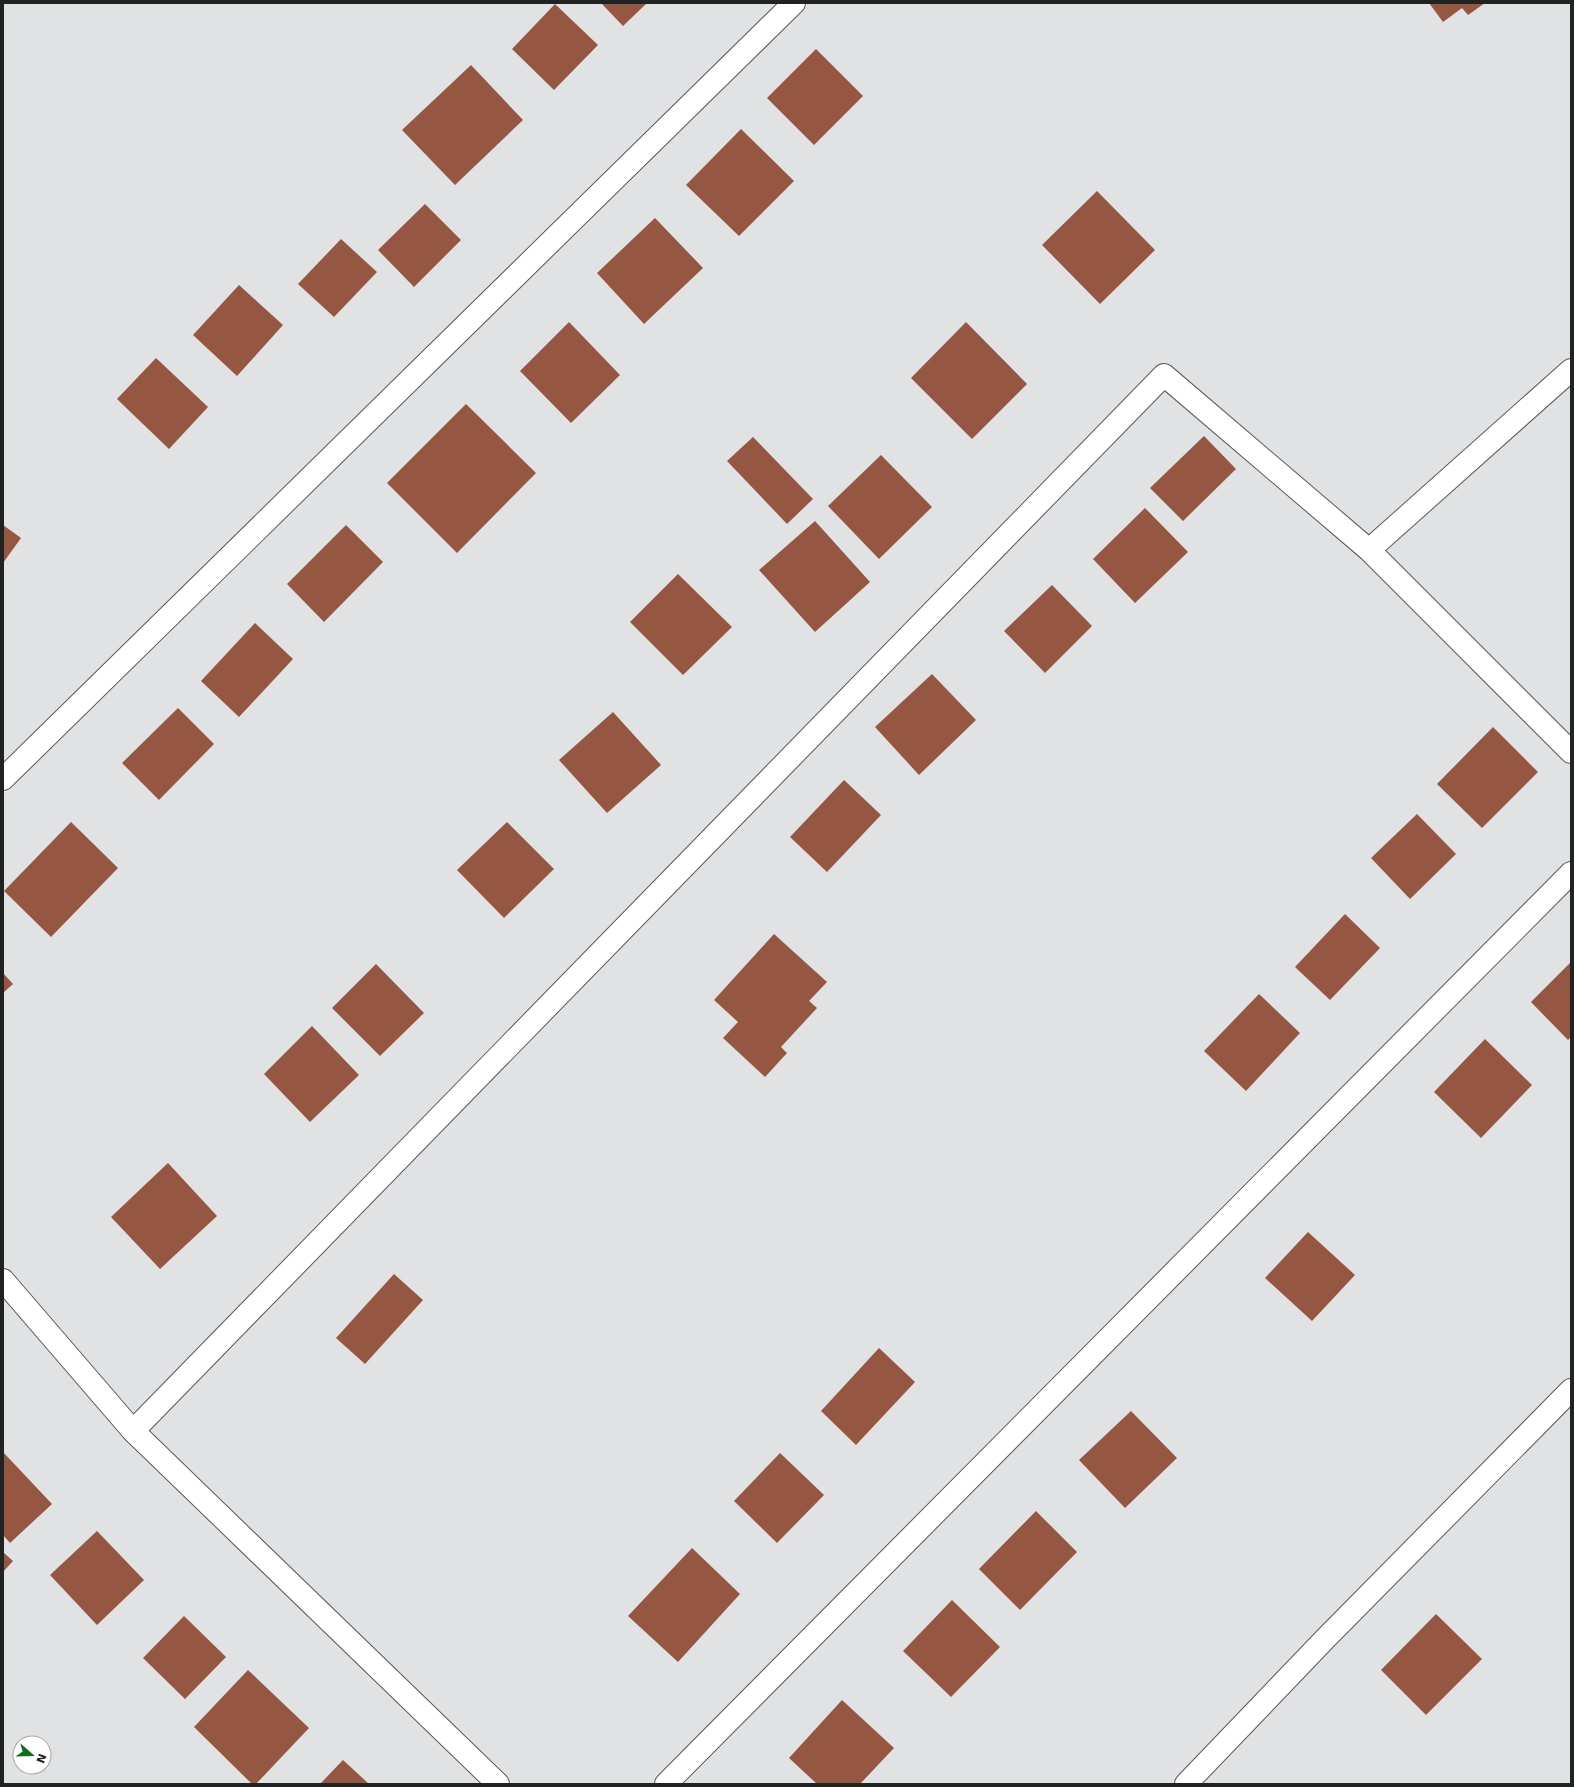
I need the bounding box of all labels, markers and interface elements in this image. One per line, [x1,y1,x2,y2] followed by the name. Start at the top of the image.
[12,1735,52,1775] north arrow
[33,1752,49,1765] text: N

